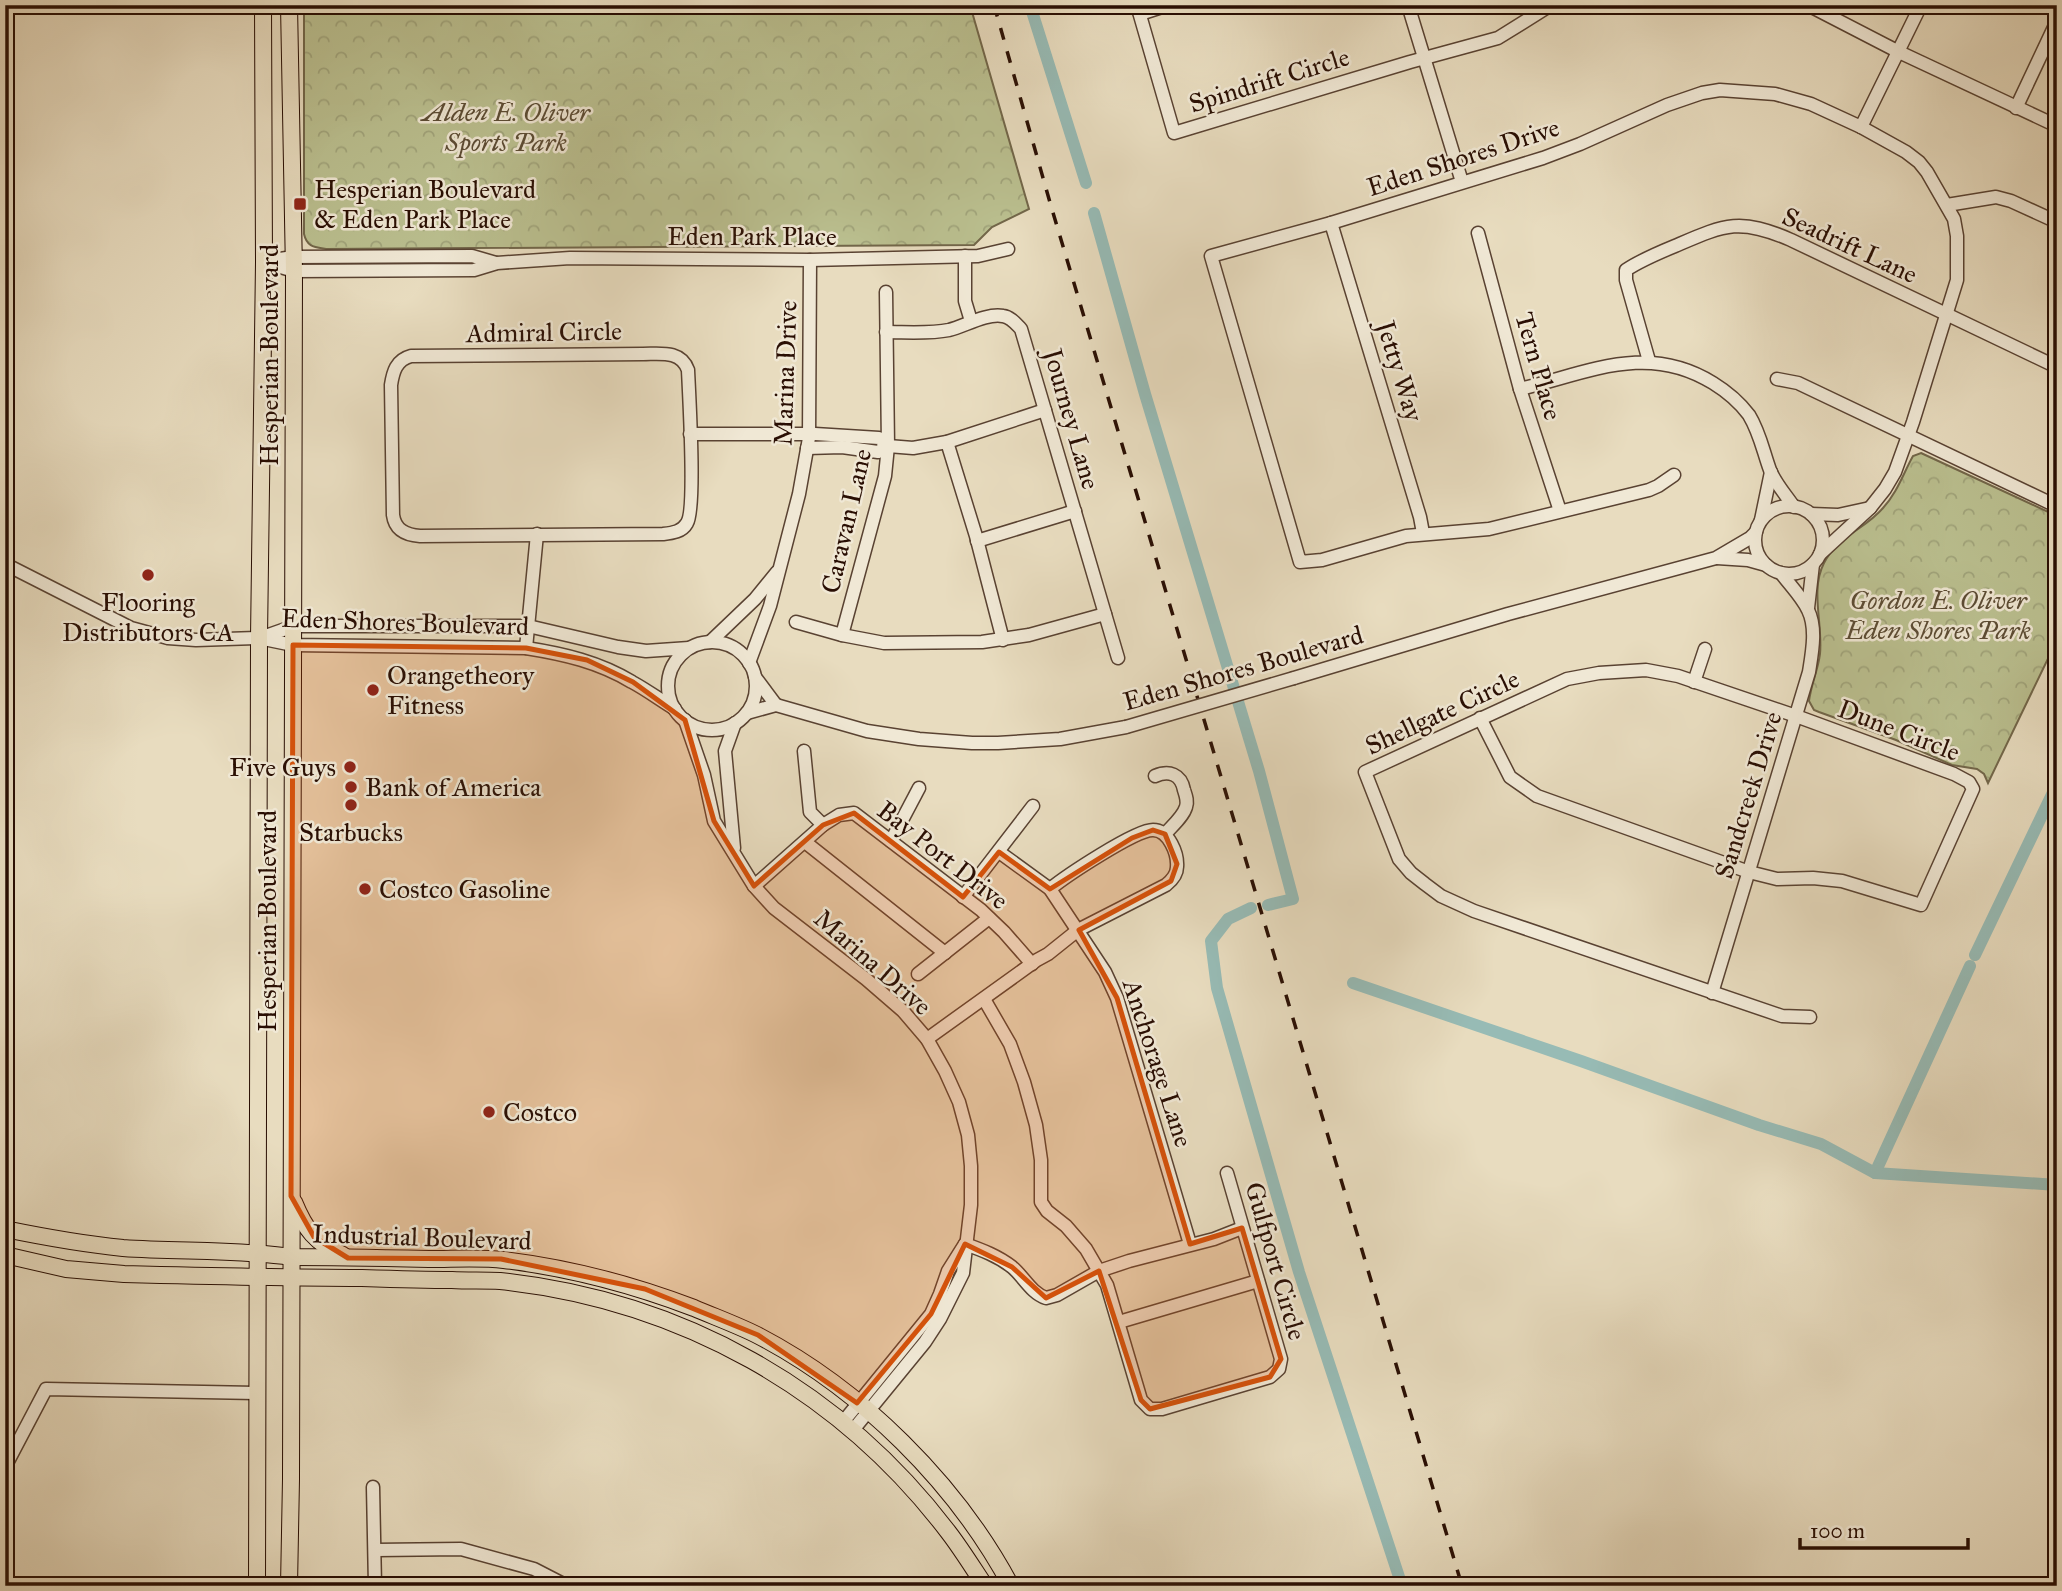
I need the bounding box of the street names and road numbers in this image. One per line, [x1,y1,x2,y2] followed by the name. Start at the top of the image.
[1185,40,1353,120] street label: Spindrift Circle
[1363,111,1563,203] street label: Eden Shores Drive
[1777,200,1923,290] street label: Seadrift Lane
[667,220,837,252] street label: Eden Park Place
[253,244,285,466] street label: Hesperian Boulevard
[766,300,804,446] street label: Marina Drive
[1508,308,1570,424] street label: Tern Place
[1369,314,1431,426] street label: Jetty Way
[465,315,622,349] street label: Admiral Circle
[1036,342,1107,493] street label: Journey Lane
[814,445,878,596] street label: Caravan Lane
[280,602,530,642] street label: Eden Shores Boulevard
[1119,618,1367,718] street label: Eden Shores Boulevard
[1360,662,1524,762] street label: Shellgate Circle
[1833,692,1965,768] street label: Dune Circle
[1707,707,1789,882] street label: Sandcreek Drive
[871,794,1015,916] street label: Bay Port Drive
[251,810,283,1032] street label: Hesperian Boulevard
[808,902,939,1022] street label: Marina Drive
[1116,974,1200,1151] street label: Anchorage Lane
[1238,1178,1314,1344] street label: Gulfport Circle
[312,1217,532,1257] street label: Industrial Boulevard

